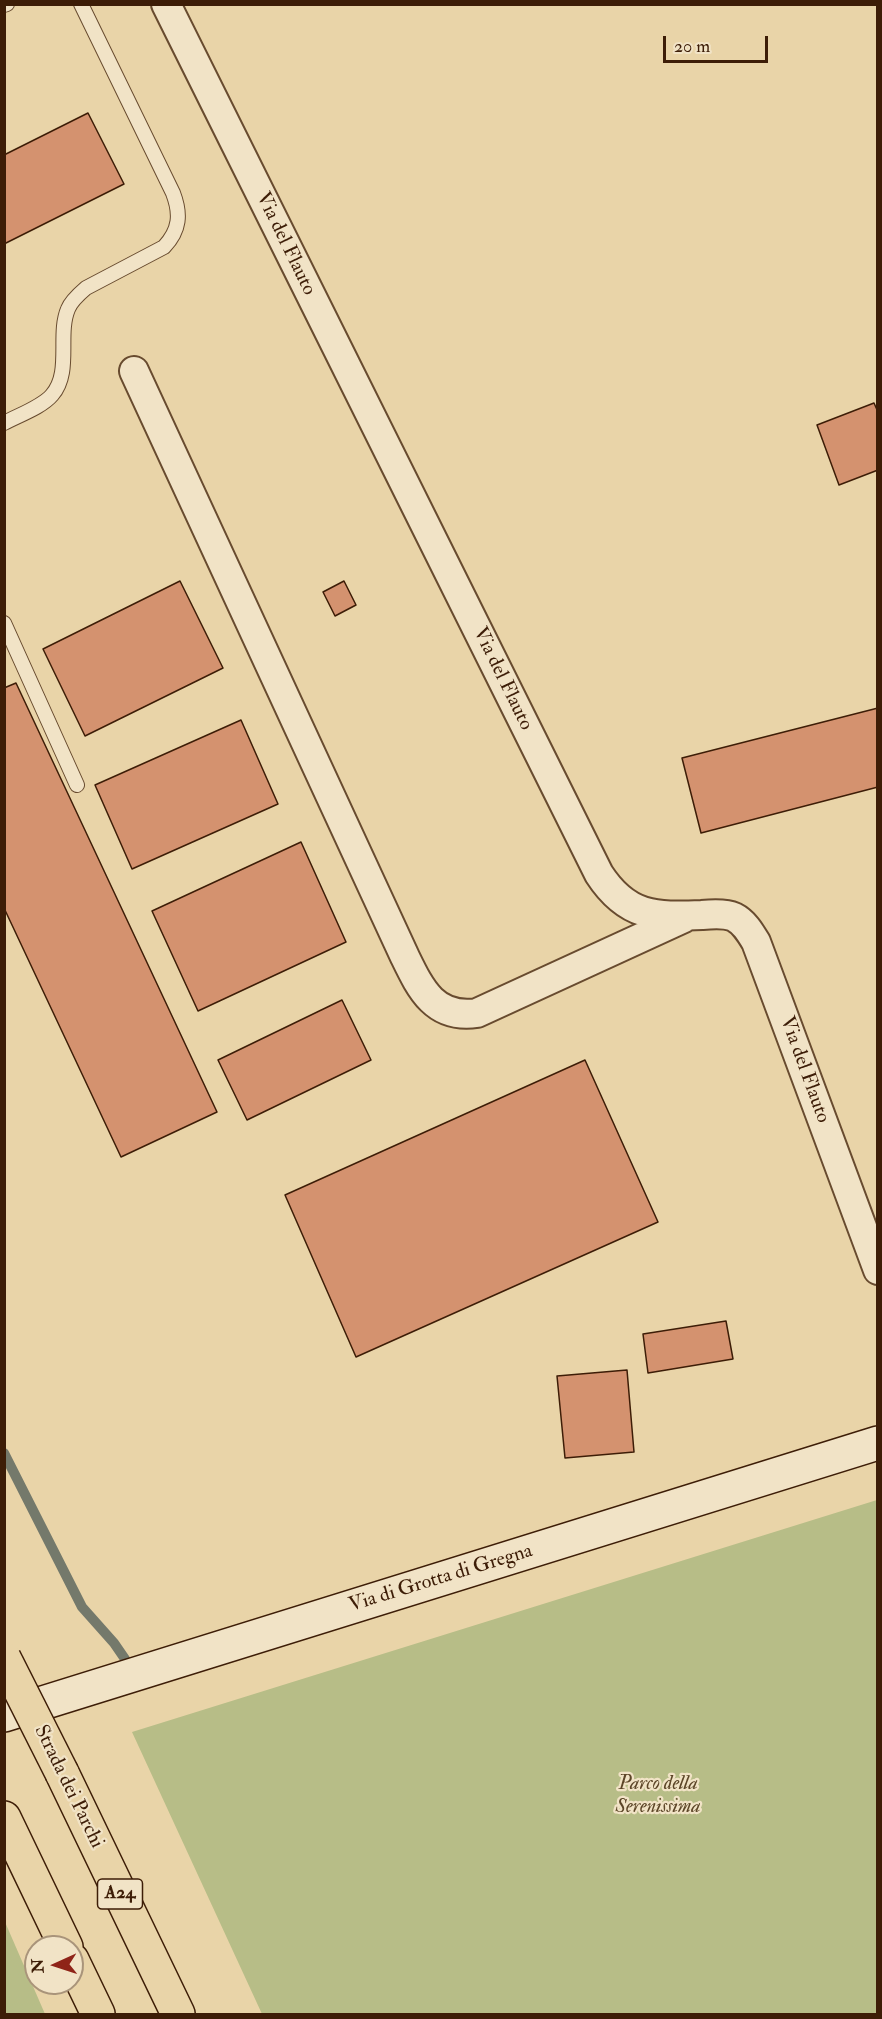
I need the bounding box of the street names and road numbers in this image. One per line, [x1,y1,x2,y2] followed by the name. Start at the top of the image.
[250,189,320,299] street label: Via del Flauto
[467,624,537,734] street label: Via del Flauto
[774,1013,834,1127] street label: Via del Flauto
[346,1540,536,1618] street label: Via di Grotta di Gregna
[28,1722,108,1852] street label: Strada dei Parchi
[98,1879,142,1909] road number: A24

